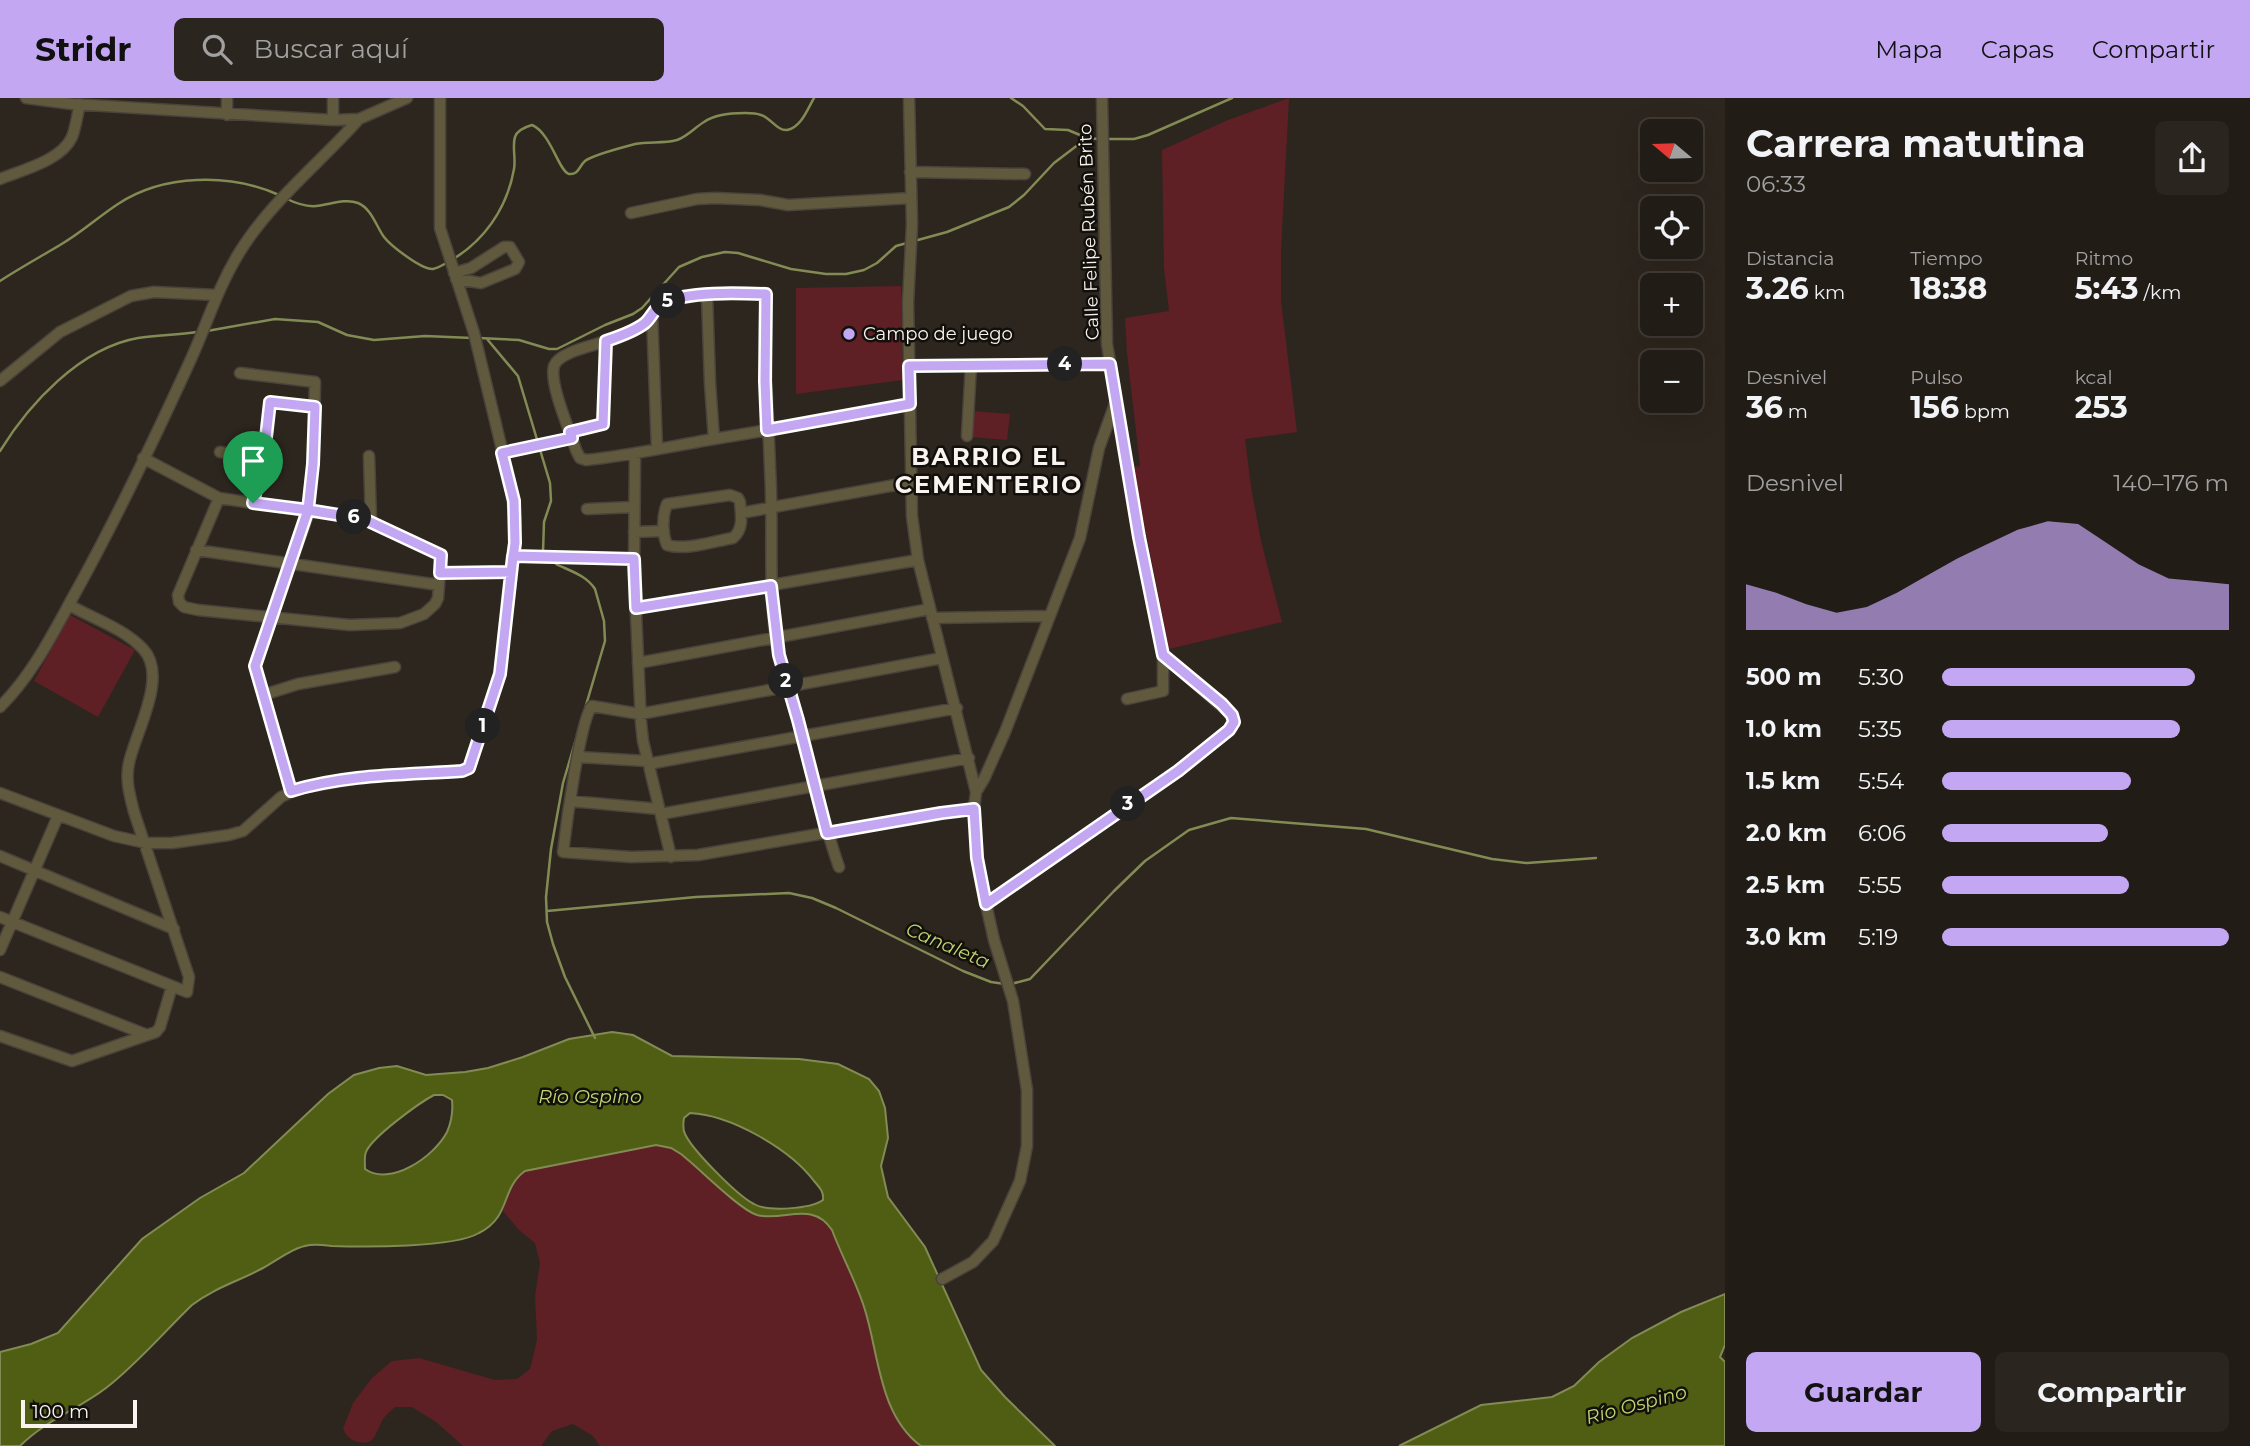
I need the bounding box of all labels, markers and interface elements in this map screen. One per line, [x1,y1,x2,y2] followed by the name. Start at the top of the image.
[174,18,664,81] search box
[35,29,132,69] text: Stridr
[198,30,236,68] icon: search
[254,33,408,65] text: Buscar aquí
[1875,35,1943,64] text: Mapa
[1981,35,2054,64] text: Capas
[2092,35,2215,64] text: Compartir
[1640,119,1703,182] north arrow
[1640,119,1703,413] map controls
[1746,120,2086,167] text: Carrera matutina
[2155,121,2229,195] button: share
[1074,123,1104,341] street label: Calle Felipe Rubén Brito
[1746,170,1806,198] text: 06:33
[1640,196,1703,259] button: locate
[1746,247,1834,270] text: Distancia
[1910,247,1983,270] text: Tiempo
[2075,247,2133,270] text: Ritmo
[1746,270,1809,307] text: 3.26
[1910,270,1987,307] text: 18:38
[2075,270,2139,307] text: 5:43
[1640,273,1703,336] button: +
[1809,281,1845,304] text: km
[2139,281,2181,304] text: /km
[650,284,686,318] pin: 5
[662,289,673,312] text: 5
[863,323,1013,345] place label: Campo de juego
[841,326,857,342] marker: Campo de juego
[1048,346,1082,382] pin: 4
[1640,350,1703,413] button: −
[1058,352,1071,375] text: 4
[1746,366,1827,389] text: Desnivel
[1910,366,1963,389] text: Pulso
[2075,366,2113,389] text: kcal
[1746,389,1783,426] text: 36
[1910,389,1959,426] text: 156
[2075,389,2128,426] text: 253
[1783,400,1808,423] text: m
[1959,400,2010,423] text: bpm
[223,431,283,503] pin
[234,442,272,480] icon: arrive
[895,442,1083,499] district label: BARRIO EL CEMENTERIO
[1746,469,1844,497] text: Desnivel
[2113,469,2229,497] text: 140–176 m
[336,500,372,534] pin: 6
[347,505,360,528] text: 6
[1746,663,1822,691] text: 500 m
[1858,663,1904,691] text: 5:30
[768,664,804,698] pin: 2
[780,669,791,692] text: 2
[466,708,500,744] pin: 1
[479,714,486,737] text: 1
[1746,715,1822,743] text: 1.0 km
[1858,715,1902,743] text: 5:35
[1746,767,1820,795] text: 1.5 km
[1858,767,1904,795] text: 5:54
[1110,786,1146,822] pin: 3
[1122,792,1133,815] text: 3
[1746,819,1827,847] text: 2.0 km
[1858,819,1906,847] text: 6:06
[1746,871,1825,899] text: 2.5 km
[1858,871,1902,899] text: 5:55
[902,918,993,973] water label: Canaleta
[1746,923,1827,951] text: 3.0 km
[1858,923,1898,951] text: 5:19
[538,1085,642,1108] water label: Río Ospino
[1746,1352,1981,1432] button: Guardar
[1995,1352,2229,1432] button: Compartir
[1583,1380,1689,1429] water label: Río Ospino
[21,1397,136,1429] scale bar
[32,1400,89,1423] text: 100 m

